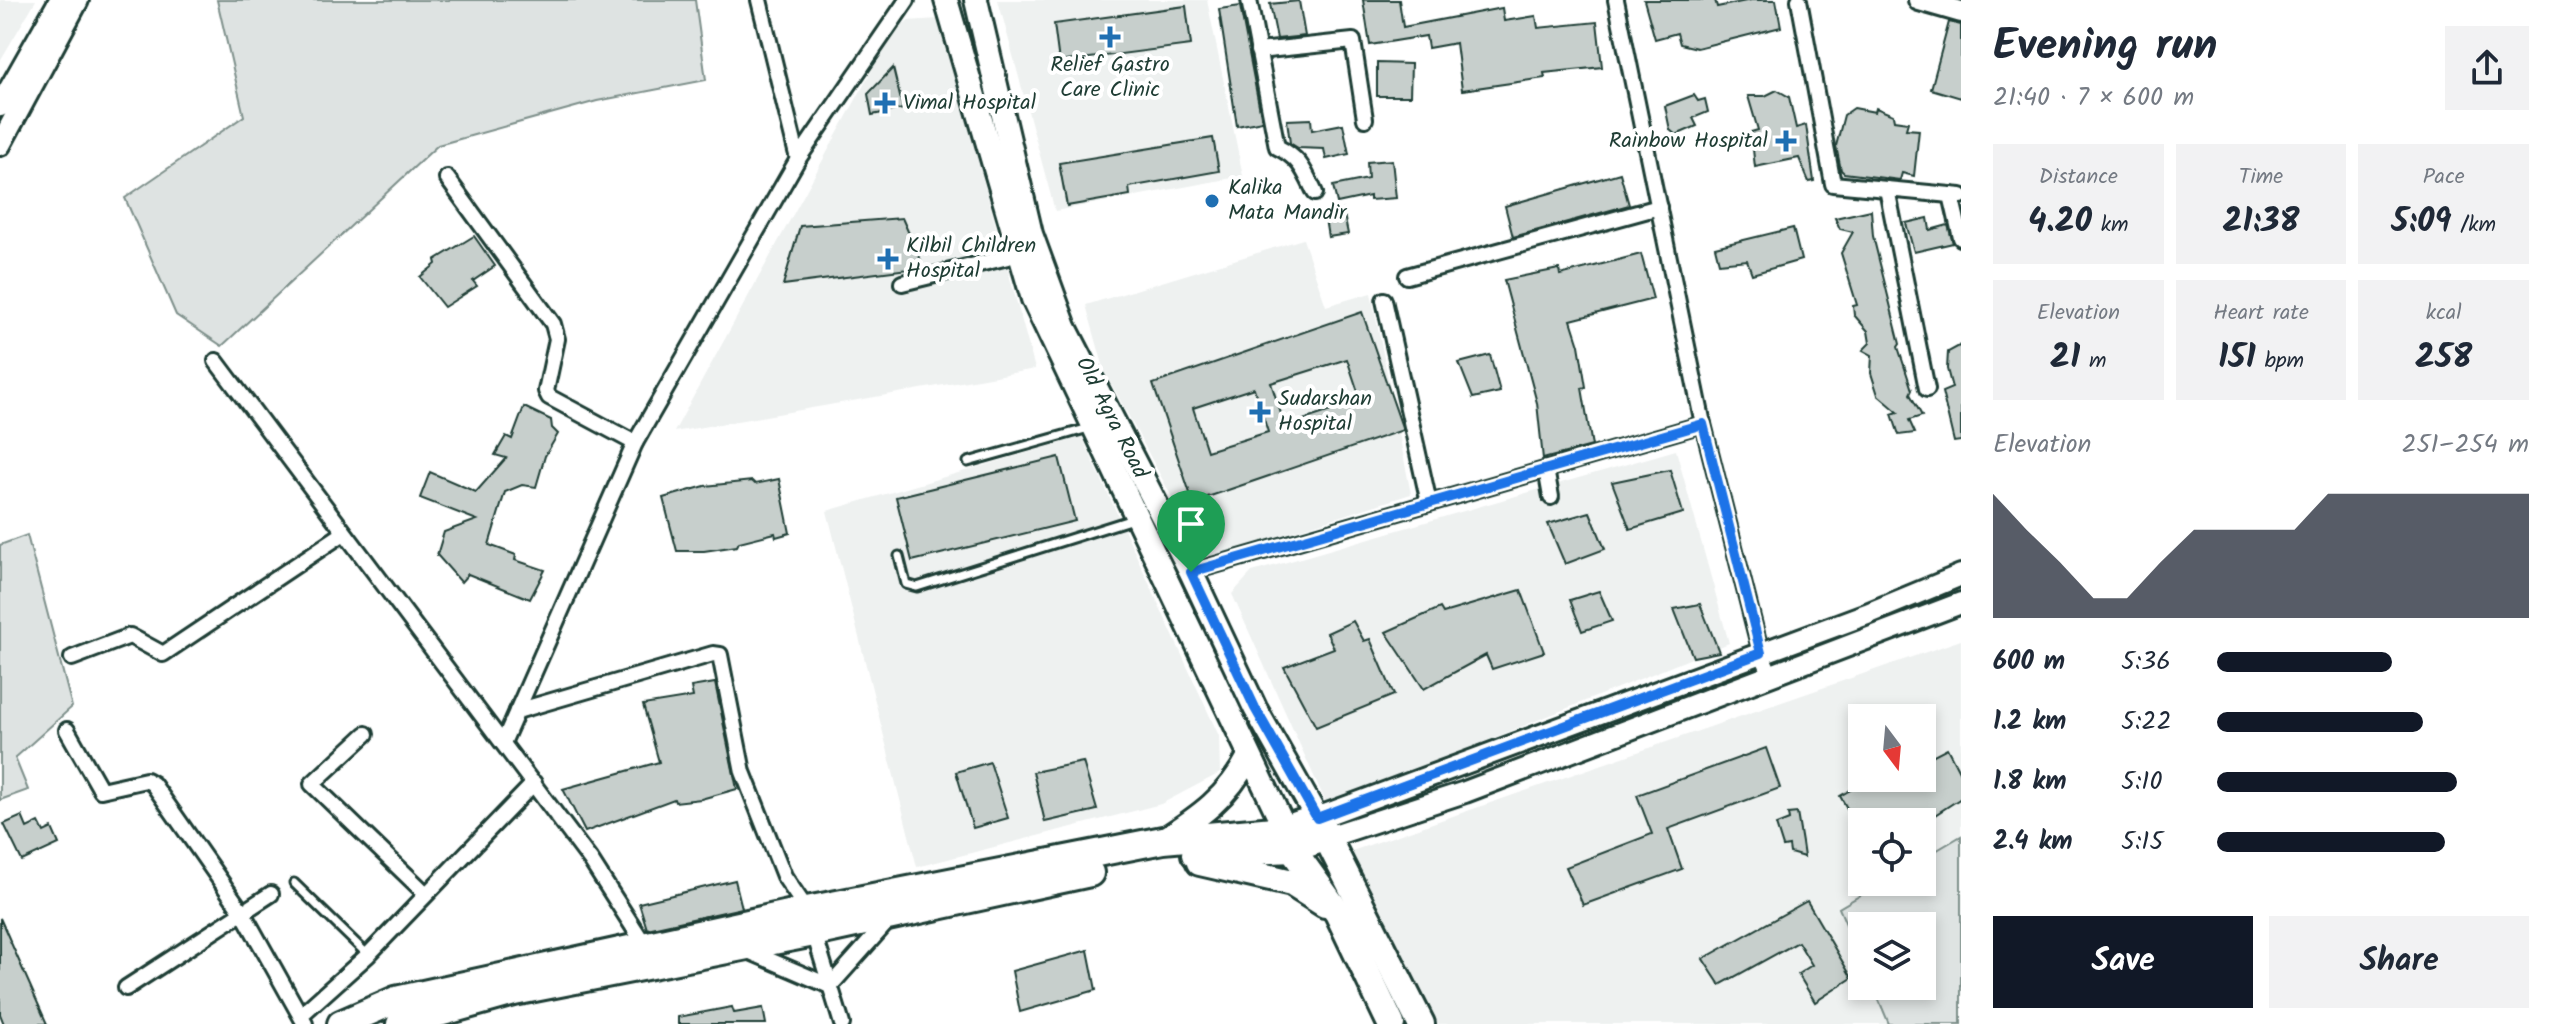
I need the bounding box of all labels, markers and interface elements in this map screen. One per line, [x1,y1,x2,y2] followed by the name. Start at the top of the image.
[1993,12,2217,82] text: Evening run
[1099,26,1121,48] marker: Relief Gastro Care Clinic
[2445,26,2529,110] button: share
[1050,48,1170,108] place label: Relief Gastro Care Clinic
[1993,77,2194,119] text: 21:40 · 7 × 600 m
[903,86,1037,121] place label: Vimal Hospital
[874,92,896,114] marker: Vimal Hospital
[1609,124,1769,159] place label: Rainbow Hospital
[1775,130,1797,152] marker: Rainbow Hospital
[2039,160,2118,195] text: Distance
[2239,160,2283,195] text: Time
[2423,160,2465,195] text: Pace
[1228,171,1348,231] place label: Kalika Mata Mandir
[1203,192,1221,210] marker: Kalika Mata Mandir
[2028,195,2092,249] text: 4.20
[2222,195,2300,249] text: 21:38
[2391,195,2452,249] text: 5:09
[2092,208,2129,243] text: km
[2452,208,2496,243] text: /km
[906,229,1036,289] place label: Kilbil Children Hospital
[877,248,899,270] marker: Kilbil Children Hospital
[2037,296,2120,331] text: Elevation
[2213,296,2309,331] text: Heart rate
[2426,296,2462,331] text: kcal
[2050,331,2080,385] text: 21
[2218,331,2256,385] text: 151
[2415,331,2472,385] text: 258
[2080,344,2107,379] text: m
[2256,344,2304,379] text: bpm
[1065,351,1157,486] street label: Old Agra Road
[1278,382,1372,442] place label: Sudarshan Hospital
[1249,401,1271,423] marker: Sudarshan Hospital
[1993,424,2091,466] text: Elevation
[2401,424,2529,466] text: 251–254 m
[1157,490,1225,572] pin
[1169,502,1213,546] icon: arrive
[1993,641,2065,683] text: 600 m
[2121,641,2171,683] text: 5:36
[1993,701,2066,743] text: 1.2 km
[2121,701,2172,743] text: 5:22
[1848,704,1936,792] north arrow
[1848,704,1936,1000] map controls
[1993,761,2066,803] text: 1.8 km
[2121,761,2163,803] text: 5:10
[1848,808,1936,896] button: locate
[1993,821,2073,863] text: 2.4 km
[2121,821,2163,863] text: 5:15
[1848,912,1936,1000] button: layers
[1993,916,2253,1008] button: Save
[2269,916,2529,1008] button: Share

